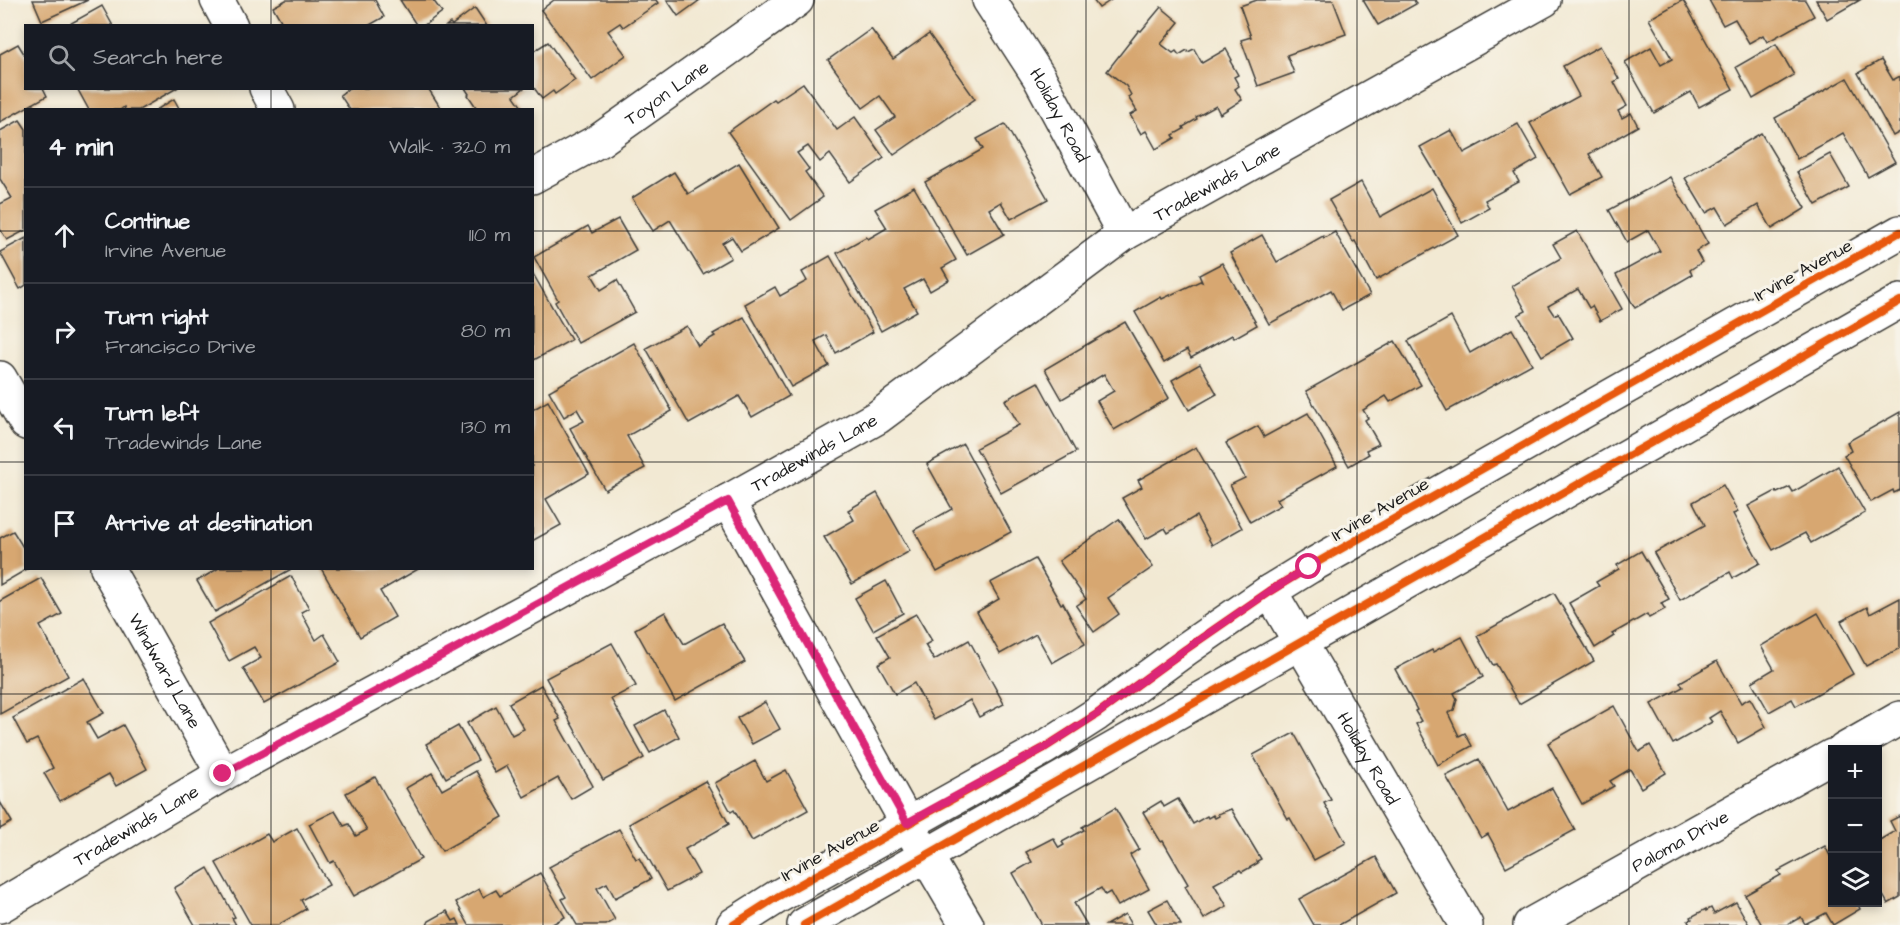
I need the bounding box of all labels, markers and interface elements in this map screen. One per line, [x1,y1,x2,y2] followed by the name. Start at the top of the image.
[24,24,534,90] search box
[45,41,78,74] icon: search
[93,42,223,73] text: Search here
[620,54,714,132] street label: Toyon Lane
[1023,63,1095,167] street label: Holiday Road
[48,129,113,165] text: 4 min
[389,133,510,161] text: Walk · 320 m
[1149,137,1285,228] street label: Tradewinds Lane
[105,206,190,237] text: Continue
[48,219,81,252] icon: ahead
[469,221,510,249] text: 110 m
[1749,233,1857,308] street label: Irvine Avenue
[105,237,226,265] text: Irvine Avenue
[105,302,208,333] text: Turn right
[48,315,81,348] icon: right
[461,317,510,345] text: 80 m
[105,333,256,361] text: Francisco Drive
[105,398,199,429] text: Turn left
[747,408,882,499] street label: Tradewinds Lane
[48,411,81,444] icon: left
[461,413,510,441] text: 130 m
[105,429,262,457] text: Tradewinds Lane
[1327,471,1434,548] street label: Irvine Avenue
[48,507,81,540] icon: arrive
[105,508,312,539] text: Arrive at destination
[1295,553,1321,579] route start
[122,609,207,733] street label: Windward Lane
[1331,708,1405,810] street label: Holiday Road
[1828,745,1882,907] map controls
[1828,745,1882,799] button: +
[209,760,235,786] route end
[69,779,204,873] street label: Tradewinds Lane
[1828,799,1882,853] button: −
[1627,804,1734,879] street label: Paloma Drive
[776,813,884,888] street label: Irvine Avenue
[1828,853,1882,907] button: layers

